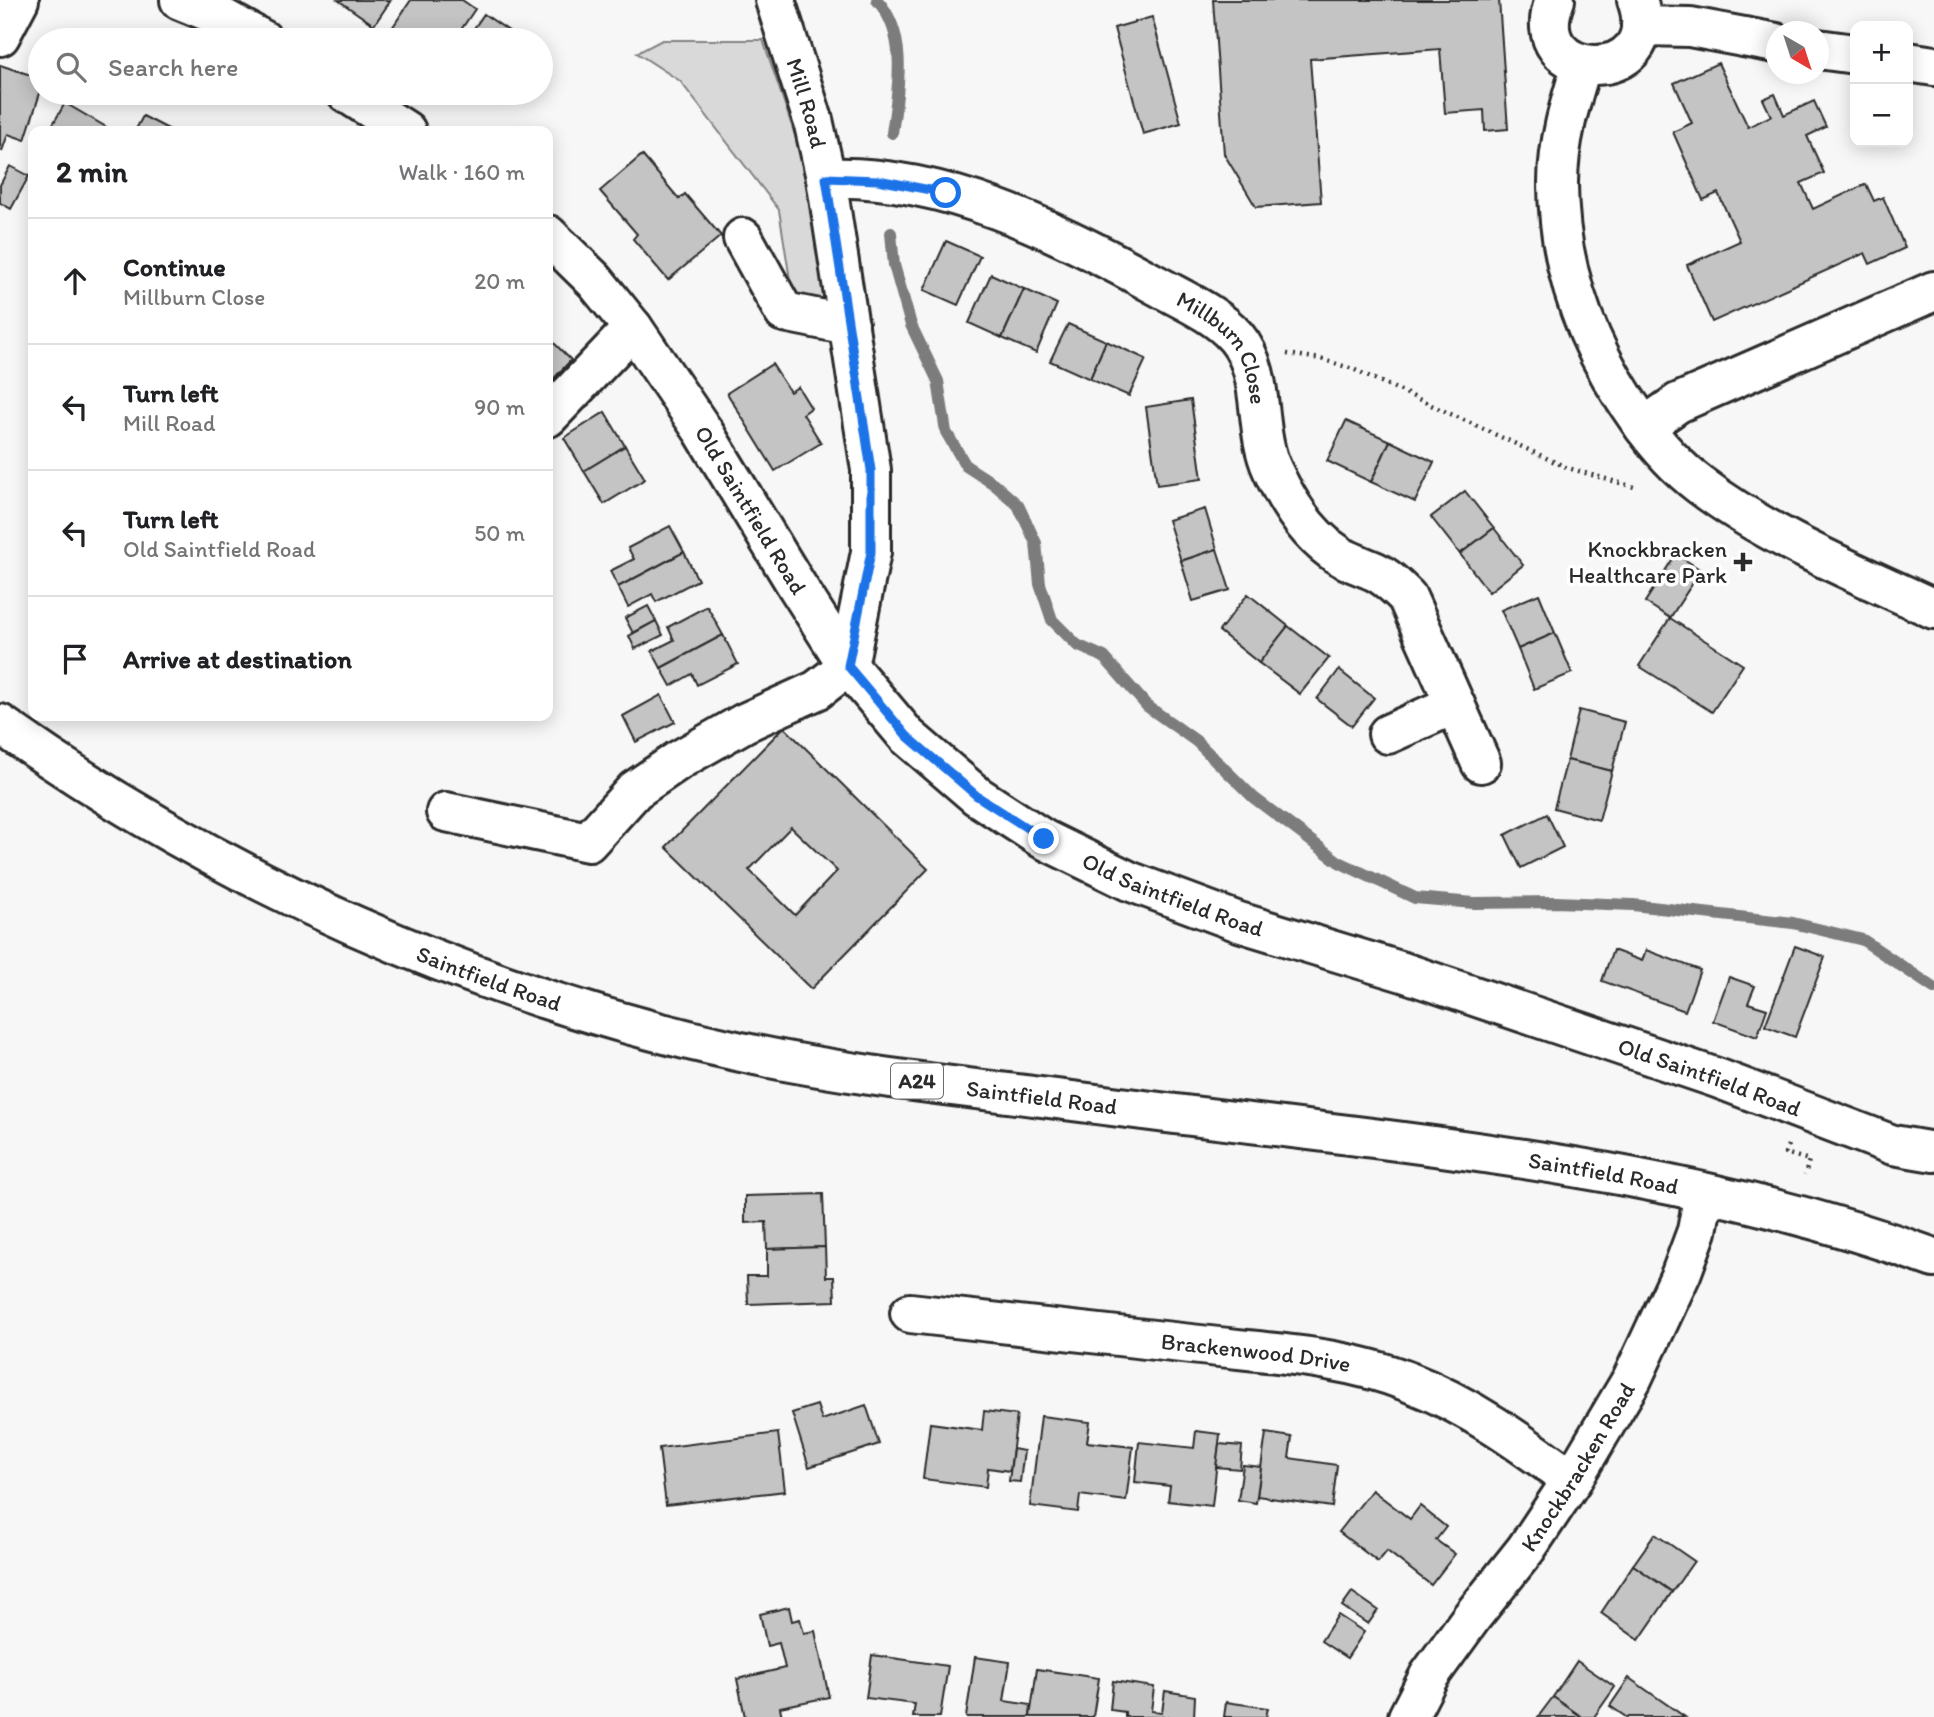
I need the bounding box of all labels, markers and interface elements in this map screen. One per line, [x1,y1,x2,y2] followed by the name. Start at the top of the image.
[1766,21,1829,84] north arrow
[1850,21,1913,147] map controls
[1850,21,1913,84] button: +
[28,28,553,105] search box
[52,48,90,86] icon: search
[108,51,238,83] text: Search here
[780,55,833,151] street label: Mill Road
[1850,84,1913,147] button: −
[56,153,127,190] text: 2 min
[399,158,525,186] text: Walk · 160 m
[930,177,961,208] route start
[123,251,226,283] text: Continue
[56,262,94,300] icon: ahead
[474,267,525,295] text: 20 m
[123,283,265,311] text: Millburn Close
[1172,285,1273,406] street label: Millburn Close
[123,377,219,409] text: Turn left
[56,388,94,426] icon: left
[474,393,525,421] text: 90 m
[123,409,216,437] text: Mill Road
[689,420,813,600] street label: Old Saintfield Road
[123,503,219,535] text: Turn left
[56,514,94,552] icon: left
[474,519,525,547] text: 50 m
[123,535,316,563] text: Old Saintfield Road
[1568,535,1727,589] place label: Knockbracken Healthcare Park
[1733,552,1753,572] marker: Knockbracken Healthcare Park
[56,640,94,678] icon: arrive
[123,643,352,675] text: Arrive at destination
[1028,823,1059,854] route end
[1078,846,1267,943] street label: Old Saintfield Road
[413,939,565,1017] street label: Saintfield Road
[1614,1032,1805,1123] street label: Old Saintfield Road
[891,1064,943,1098] road number: A24
[965,1074,1119,1121] street label: Saintfield Road
[1527,1146,1681,1200] street label: Saintfield Road
[1160,1327,1353,1378] street label: Brackenwood Drive
[1514,1377,1641,1557] street label: Knockbracken Road

